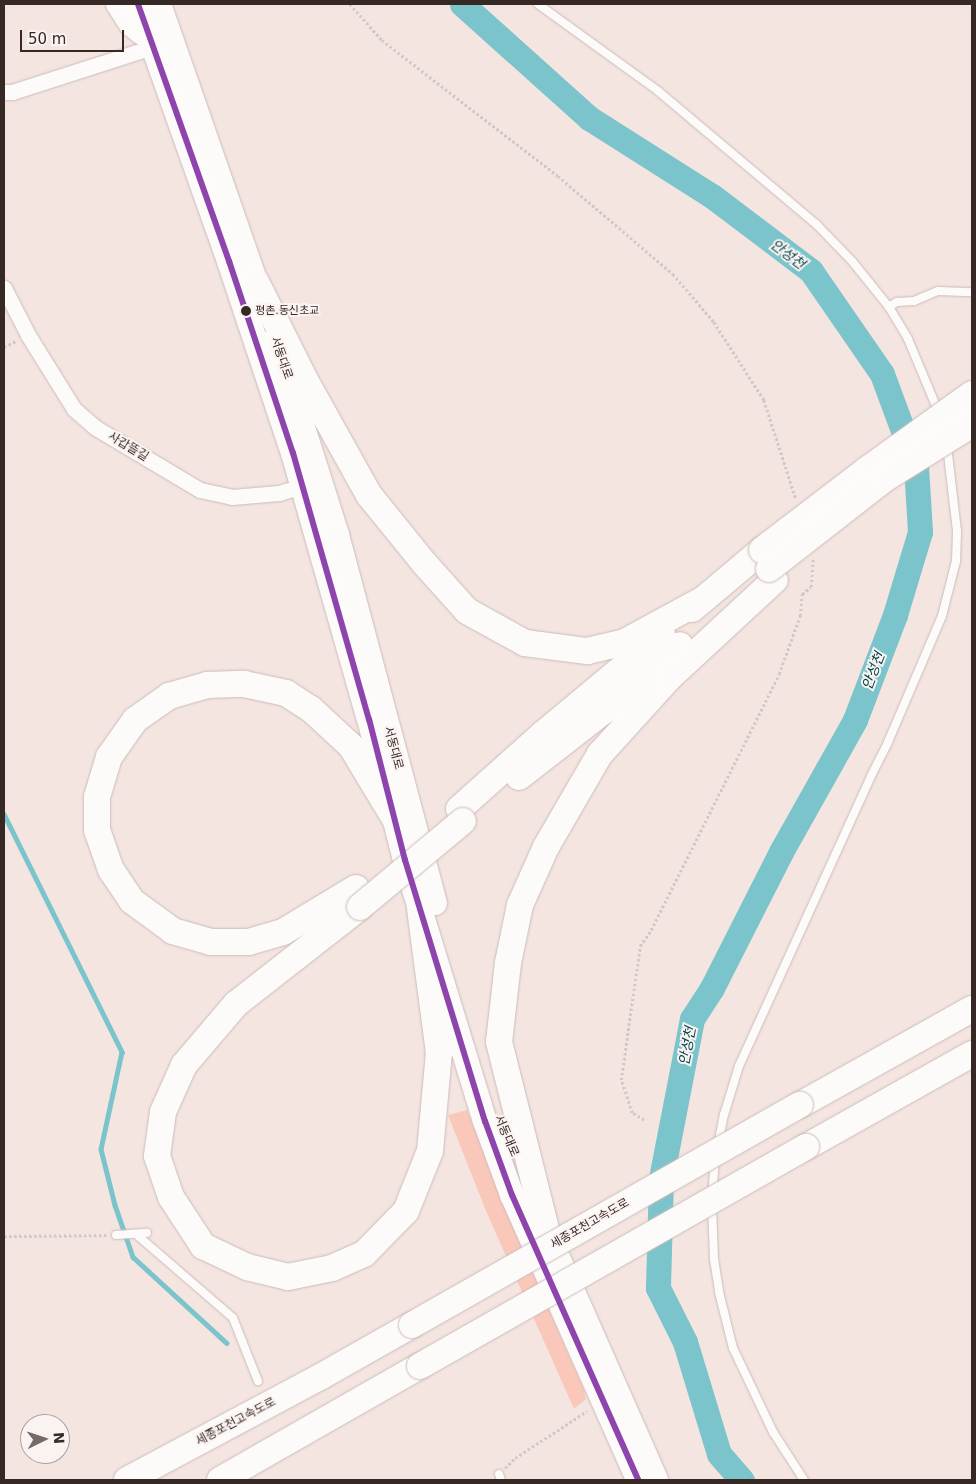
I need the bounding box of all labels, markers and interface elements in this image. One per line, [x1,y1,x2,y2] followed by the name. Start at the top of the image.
[22,20,126,52] scale bar
[28,30,66,48] text: 50 m
[768,236,808,272] water label: 안성천
[255,304,319,318] place label: 평촌.동신초교
[241,306,251,316] marker: 평촌.동신초교
[267,335,295,381] street label: 서동대로
[105,429,151,465] street label: 사갑뜰길
[858,650,888,692] water label: 안성천
[380,725,406,771] street label: 서동대로
[675,1025,699,1067] water label: 안성천
[491,1113,521,1159] street label: 서동대로
[548,1196,632,1252] street label: 세종포천고속도로
[194,1395,278,1449] street label: 세종포천고속도로
[20,1414,70,1464] north arrow
[51,1432,67,1444] text: N

